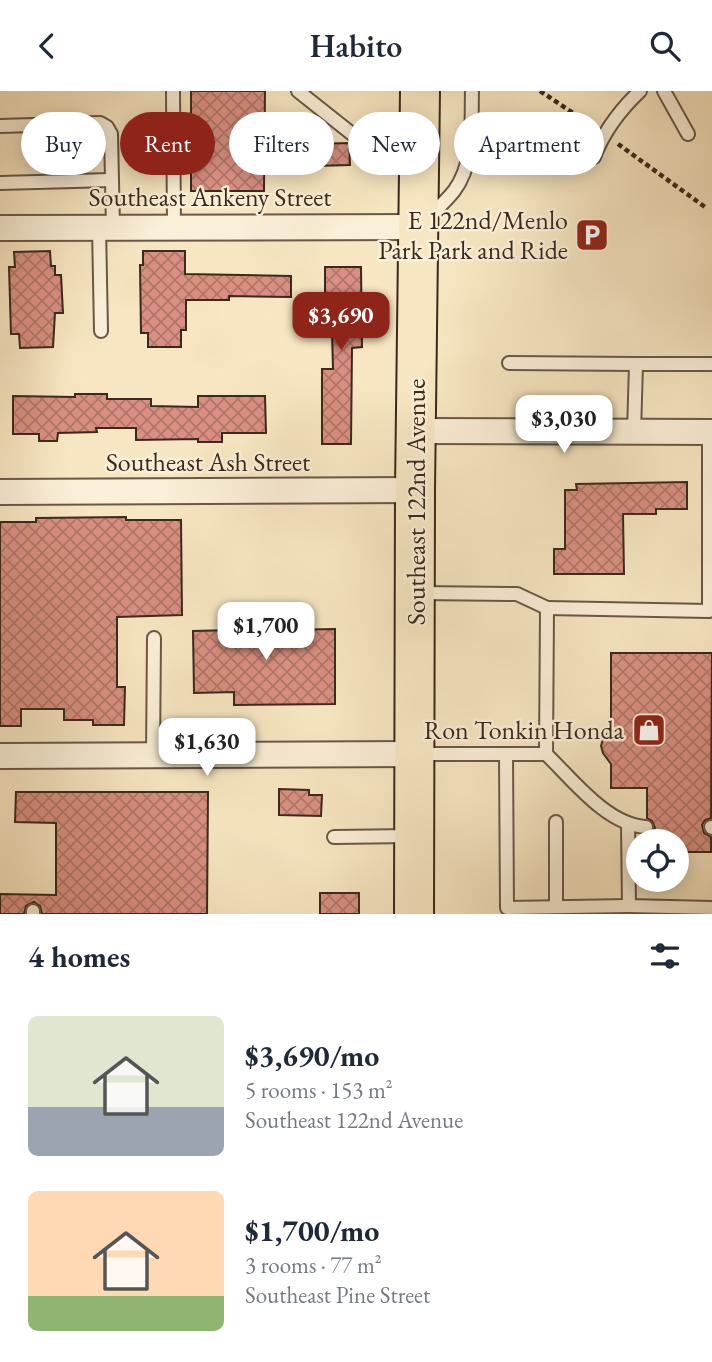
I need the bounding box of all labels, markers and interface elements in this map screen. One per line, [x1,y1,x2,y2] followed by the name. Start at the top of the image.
[310,25,402,67] text: Habito
[28,27,66,65] icon: back
[646,27,684,65] icon: search
[21,112,106,175] chip: Buy
[120,112,215,175] chip: Rent
[229,112,334,175] chip: Filters
[348,112,440,175] chip: New
[454,112,604,175] chip: Apartment
[89,180,331,214] street label: Southeast Ankeny Street
[378,203,568,267] place label: E 122nd/Menlo Park Park and Ride
[573,216,611,254] parking icon: E 122nd/Menlo Park Park and Ride
[284,293,398,352] pin: $3,690
[309,300,373,330] text: $3,690
[399,379,433,625] street label: Southeast 122nd Avenue
[507,395,621,455] pin: $3,030
[532,403,596,433] text: $3,030
[106,445,310,479] street label: Southeast Ash Street
[209,603,323,662] pin: $1,700
[234,610,298,640] text: $1,700
[630,711,668,749] shop icon: Ron Tonkin Honda
[424,713,625,747] place label: Ron Tonkin Honda
[150,719,264,778] pin: $1,630
[175,726,239,756] text: $1,630
[626,829,689,892] map controls
[626,829,689,892] button: locate
[28,937,130,976] text: 4 homes
[646,937,684,975] icon: filters
[245,1036,379,1075] text: $3,690/mo
[84,1044,168,1128] icon: home
[245,1075,393,1105] text: 5 rooms · 153 m²
[245,1105,463,1135] text: Southeast 122nd Avenue
[245,1211,379,1250] text: $1,700/mo
[84,1219,168,1303] icon: home
[245,1250,382,1280] text: 3 rooms · 77 m²
[245,1280,430,1310] text: Southeast Pine Street

